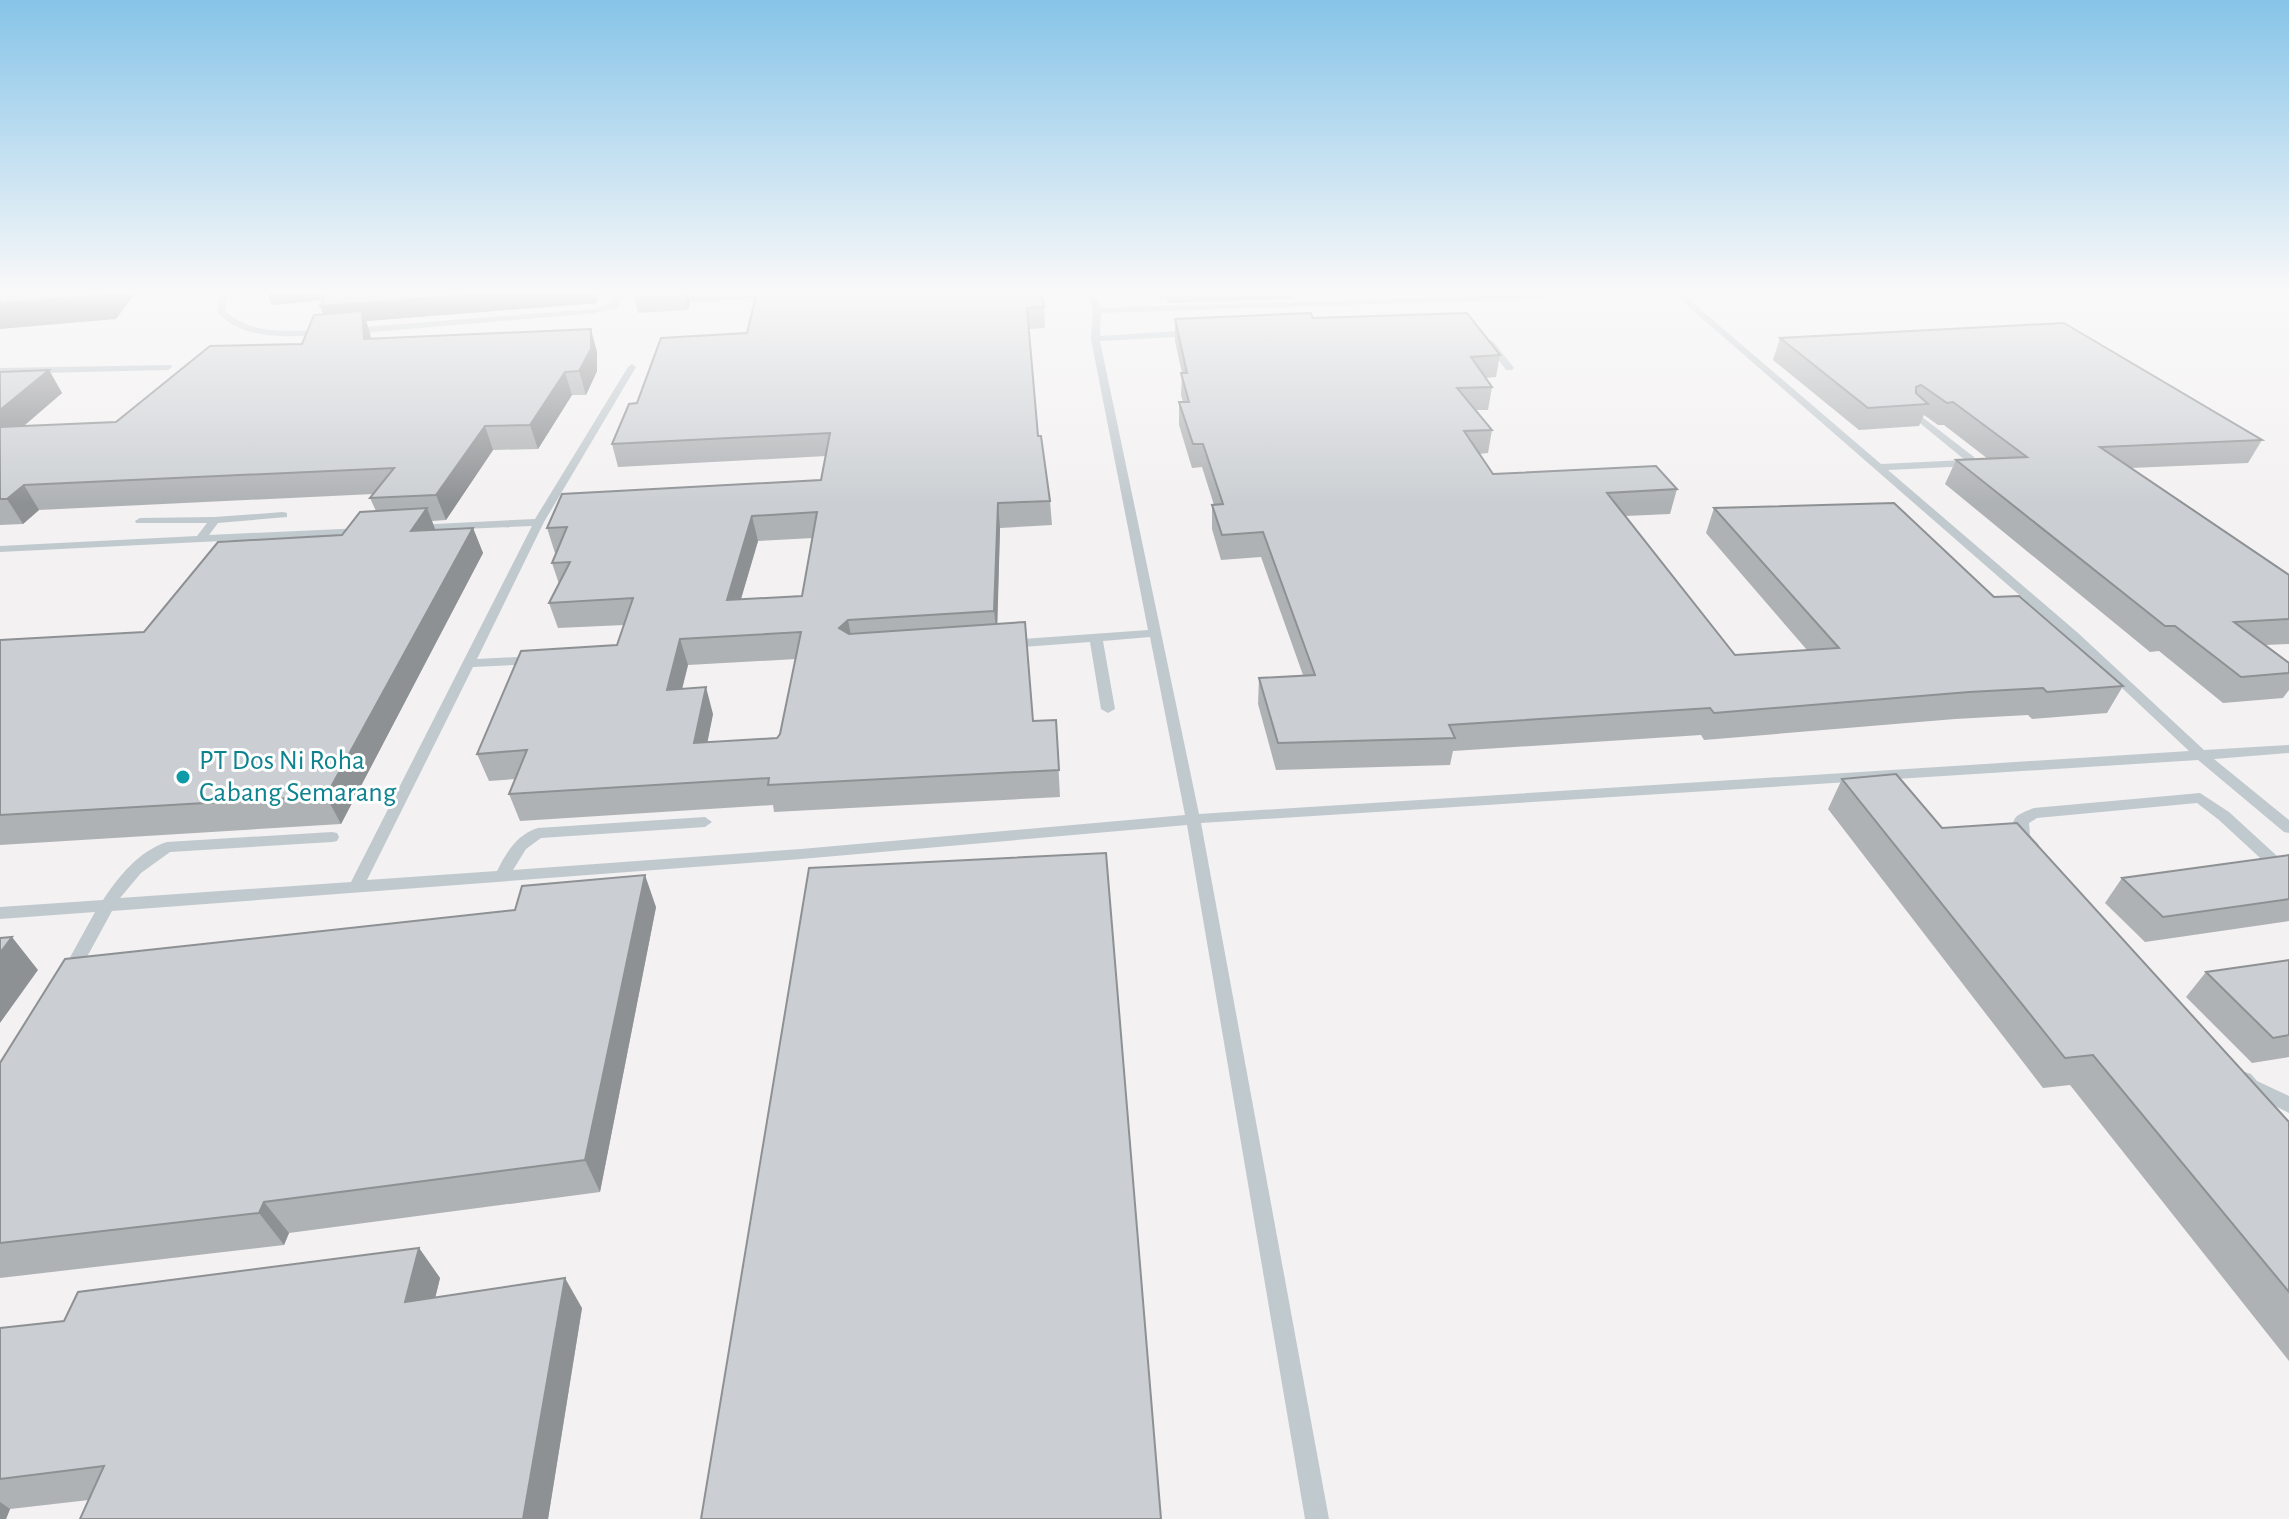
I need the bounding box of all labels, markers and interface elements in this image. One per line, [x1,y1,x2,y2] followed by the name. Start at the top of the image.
[199,747,397,807] place label: PT Dos Ni Roha Cabang Semarang
[174,768,192,786] marker: PT Dos Ni Roha Cabang Semarang

